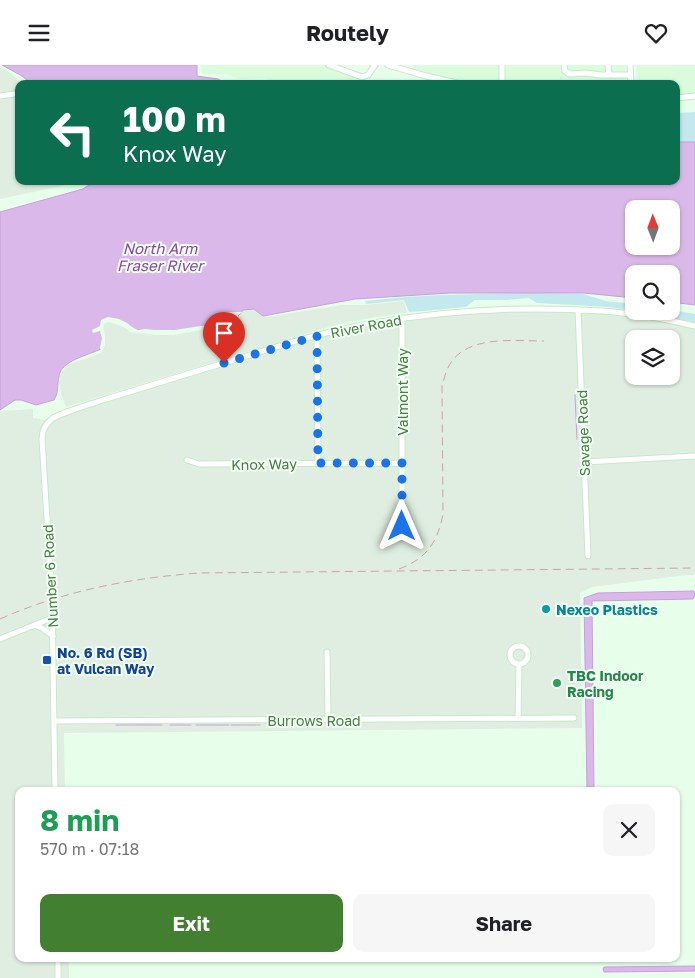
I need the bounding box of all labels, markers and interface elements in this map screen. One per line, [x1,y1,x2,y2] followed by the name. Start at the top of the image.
[25,19,53,47] icon: menu
[306,19,389,46] text: Routely
[642,19,670,47] icon: heart
[123,98,226,140] text: 100 m
[40,100,105,165] icon: left
[123,140,227,167] text: Knox Way
[625,200,680,255] north arrow
[625,200,680,385] map controls
[117,239,205,274] water label: North Arm Fraser River
[625,265,680,320] button: search
[329,311,403,341] street label: River Road
[203,312,245,363] pin
[210,319,238,347] icon: arrive
[625,330,680,385] button: layers
[394,348,411,436] street label: Valmont Way
[573,390,593,476] street label: Savage Road
[231,455,297,473] street label: Knox Way
[375,499,427,551] position arrow
[39,524,61,628] street label: Number 6 Road
[556,601,658,618] place label: Nexeo Plastics
[540,603,552,615] marker: Nexeo Plastics
[57,644,155,677] place label: No. 6 Rd (SB) at Vulcan Way
[41,654,53,666] marker: No. 6 Rd (SB) at Vulcan Way
[567,667,644,700] place label: TBC Indoor Racing
[551,677,563,689] marker: TBC Indoor Racing
[267,712,361,729] street label: Burrows Road
[40,802,119,838] text: 8 min
[603,804,655,856] button: close
[40,839,139,859] text: 570 m · 07:18
[40,894,343,952] button: Exit
[353,894,655,952] button: Share

